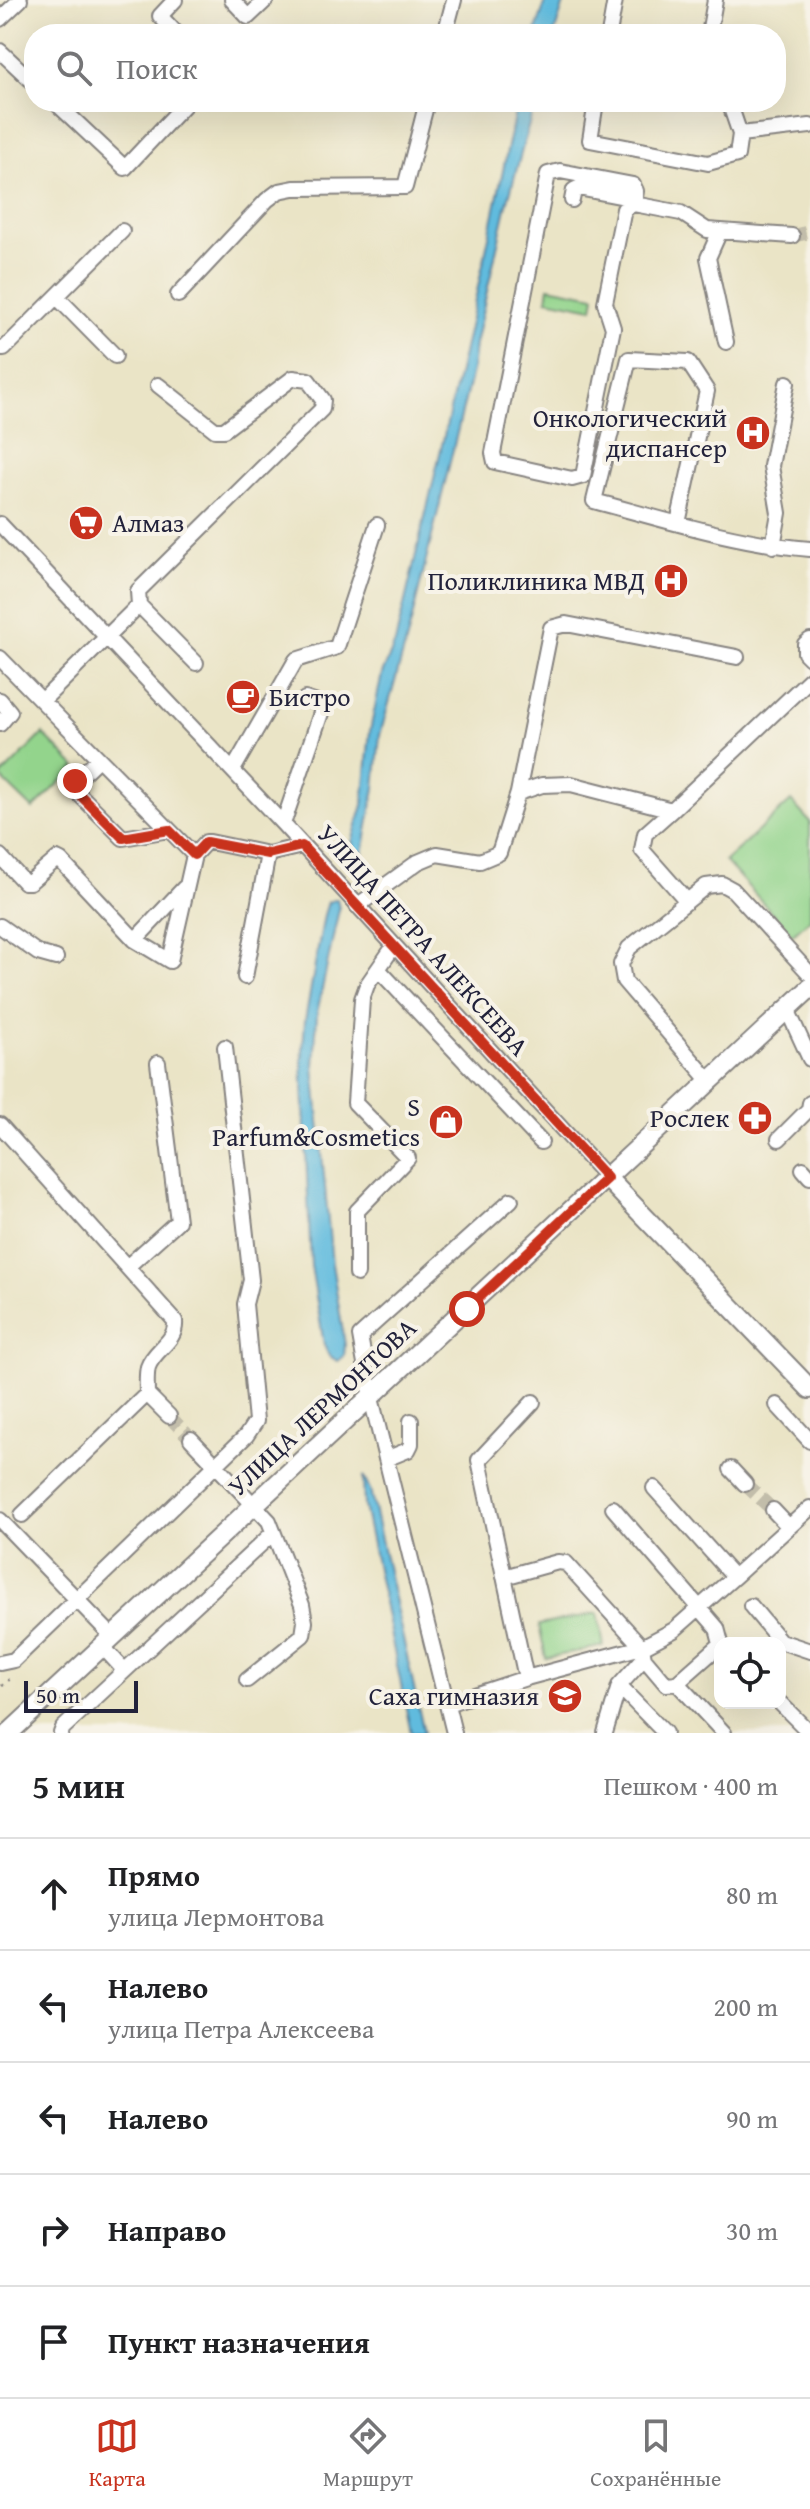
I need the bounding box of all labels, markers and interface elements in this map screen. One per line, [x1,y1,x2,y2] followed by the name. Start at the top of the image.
[24,24,786,112] search box
[52,46,96,90] icon: search
[116,46,198,90] text: Поиск
[533,398,727,467] place label: Онкологический диспансер
[734,414,772,452] hospital icon: Онкологический диспансер
[112,503,184,542] place label: Алмаз
[67,504,105,542] supermarket icon: Алмаз
[428,561,645,600] place label: Поликлиника МВД
[652,562,690,600] hospital icon: Поликлиника МВД
[269,677,351,716] place label: Бистро
[224,678,262,716] cafe icon: Бистро
[57,763,93,799] route end
[308,815,539,1065] street label: УЛИЦА ПЕТРА АЛЕКСЕЕВА
[212,1087,420,1156] place label: S Parfum&Cosmetics
[650,1098,729,1137] place label: Рослек
[736,1099,774,1137] pharmacy icon: Рослек
[427,1103,465,1141] shop icon: S Parfum&Cosmetics
[449,1291,485,1327] route start
[218,1308,425,1505] street label: УЛИЦА ЛЕРМОНТОВА
[714,1637,786,1709] map controls
[714,1637,786,1709] button: locate
[369,1676,539,1715] place label: Саха гимназия
[24,1677,138,1713] scale bar
[546,1677,584,1715] school or university icon: Саха гимназия
[36,1679,80,1711] text: 50 m
[32,1761,125,1810] text: 5 мин
[604,1766,778,1805] text: Пешком · 400 m
[108,1853,200,1897] text: Прямо
[32,1872,76,1916] icon: ahead
[726,1875,778,1914] text: 80 m
[108,1897,324,1936] text: улица Лермонтова
[108,1965,208,2009] text: Налево
[32,1984,76,2028] icon: left
[713,1987,778,2026] text: 200 m
[108,2009,374,2048] text: улица Петра Алексеева
[32,2096,76,2140] icon: left
[108,2096,208,2140] text: Налево
[726,2099,778,2138] text: 90 m
[32,2208,76,2252] icon: right
[108,2208,226,2252] text: Направо
[726,2211,778,2250] text: 30 m
[32,2320,76,2364] icon: arrive
[108,2320,370,2364] text: Пункт назначения
[89,2414,146,2494] tab: Карта
[323,2414,413,2494] tab: Маршрут
[590,2414,721,2494] tab: Сохранённые

